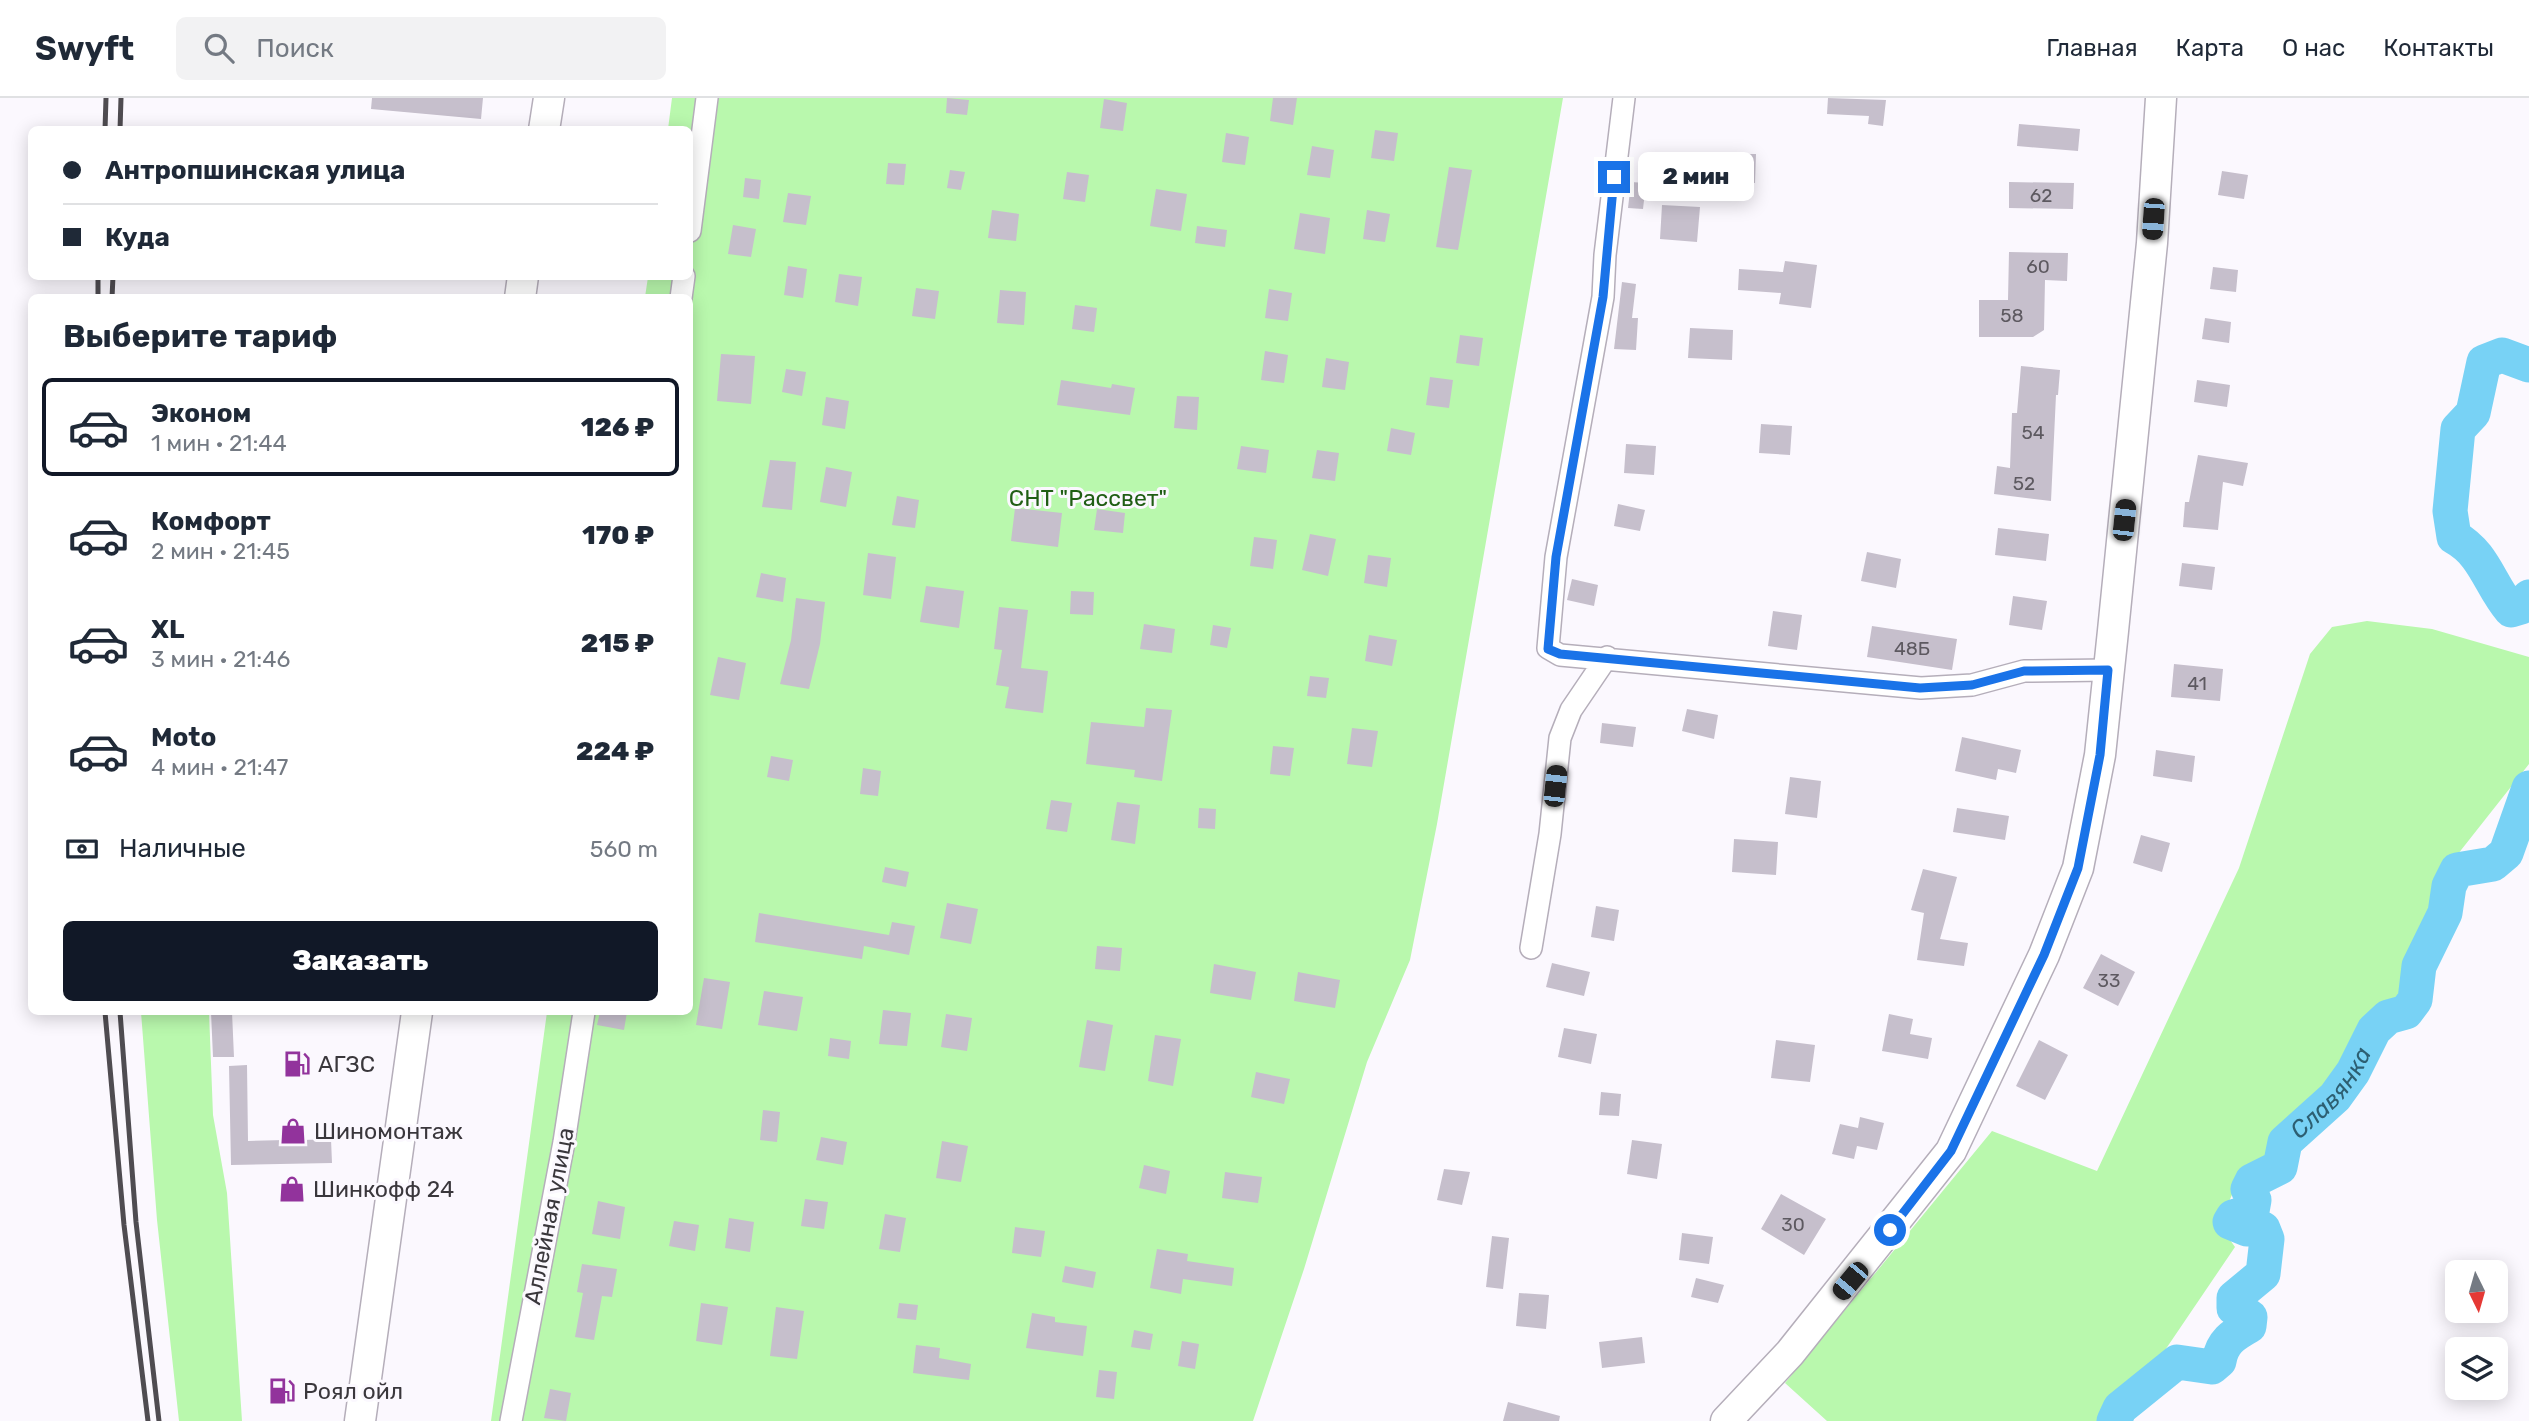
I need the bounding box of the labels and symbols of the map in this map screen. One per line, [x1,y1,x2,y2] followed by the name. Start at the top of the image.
[1638,153,1754,202] callout: 2 мин
[1598,161,1630,193] route end
[2030,184,2052,207] house number: 62
[2142,197,2165,241] car
[2026,255,2050,278] house number: 60
[2000,304,2024,327] house number: 58
[2021,421,2045,444] house number: 54
[2013,472,2035,495] house number: 52
[1009,484,1167,512] park label: СНТ "Рассвет"
[2112,498,2137,542] car
[1894,637,1930,660] house number: 48Б
[2187,672,2207,695] house number: 41
[1543,764,1568,808] car
[2098,969,2120,992] house number: 33
[2285,1043,2377,1144] water label: Славянка
[282,1049,312,1079] fuel station icon: АГЗС
[318,1050,375,1078] place label: АГЗС
[278,1116,308,1146] shop icon: Шиномонтаж
[314,1117,463,1145] place label: Шиномонтаж
[518,1125,580,1307] street label: Аллейная улица
[277,1174,307,1204] shop icon: Шинкофф 24
[313,1175,454,1203] place label: Шинкофф 24
[1781,1213,1805,1236] house number: 30
[1874,1214,1906,1246] route start
[1829,1258,1872,1304] car
[2445,1260,2508,1323] north arrow
[267,1376,297,1406] fuel station icon: Роял ойл
[303,1377,403,1405] place label: Роял ойл

